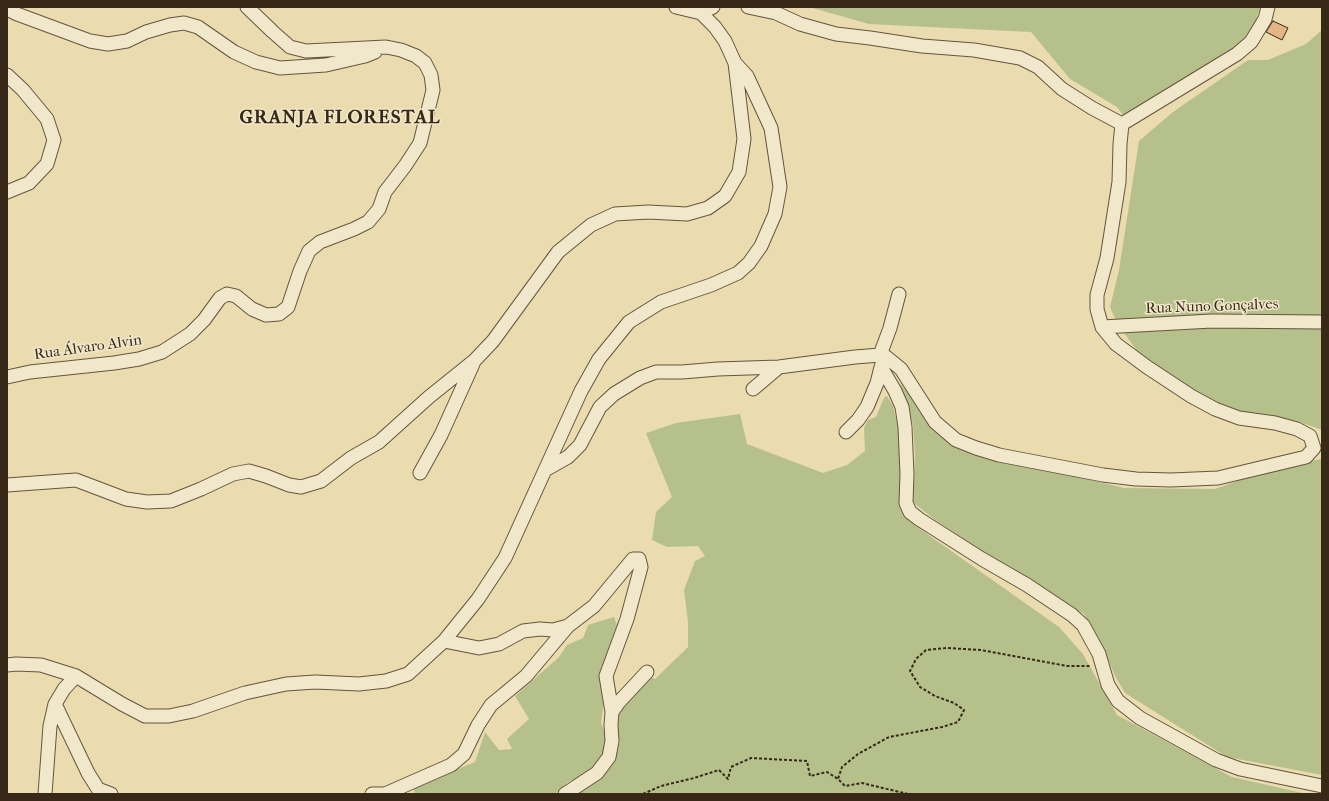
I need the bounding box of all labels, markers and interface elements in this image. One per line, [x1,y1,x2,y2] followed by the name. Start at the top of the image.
[239,107,441,129] district label: GRANJA FLORESTAL
[1145,296,1279,318] street label: Rua Nuno Gonçalves
[33,332,143,364] street label: Rua Álvaro Alvin

